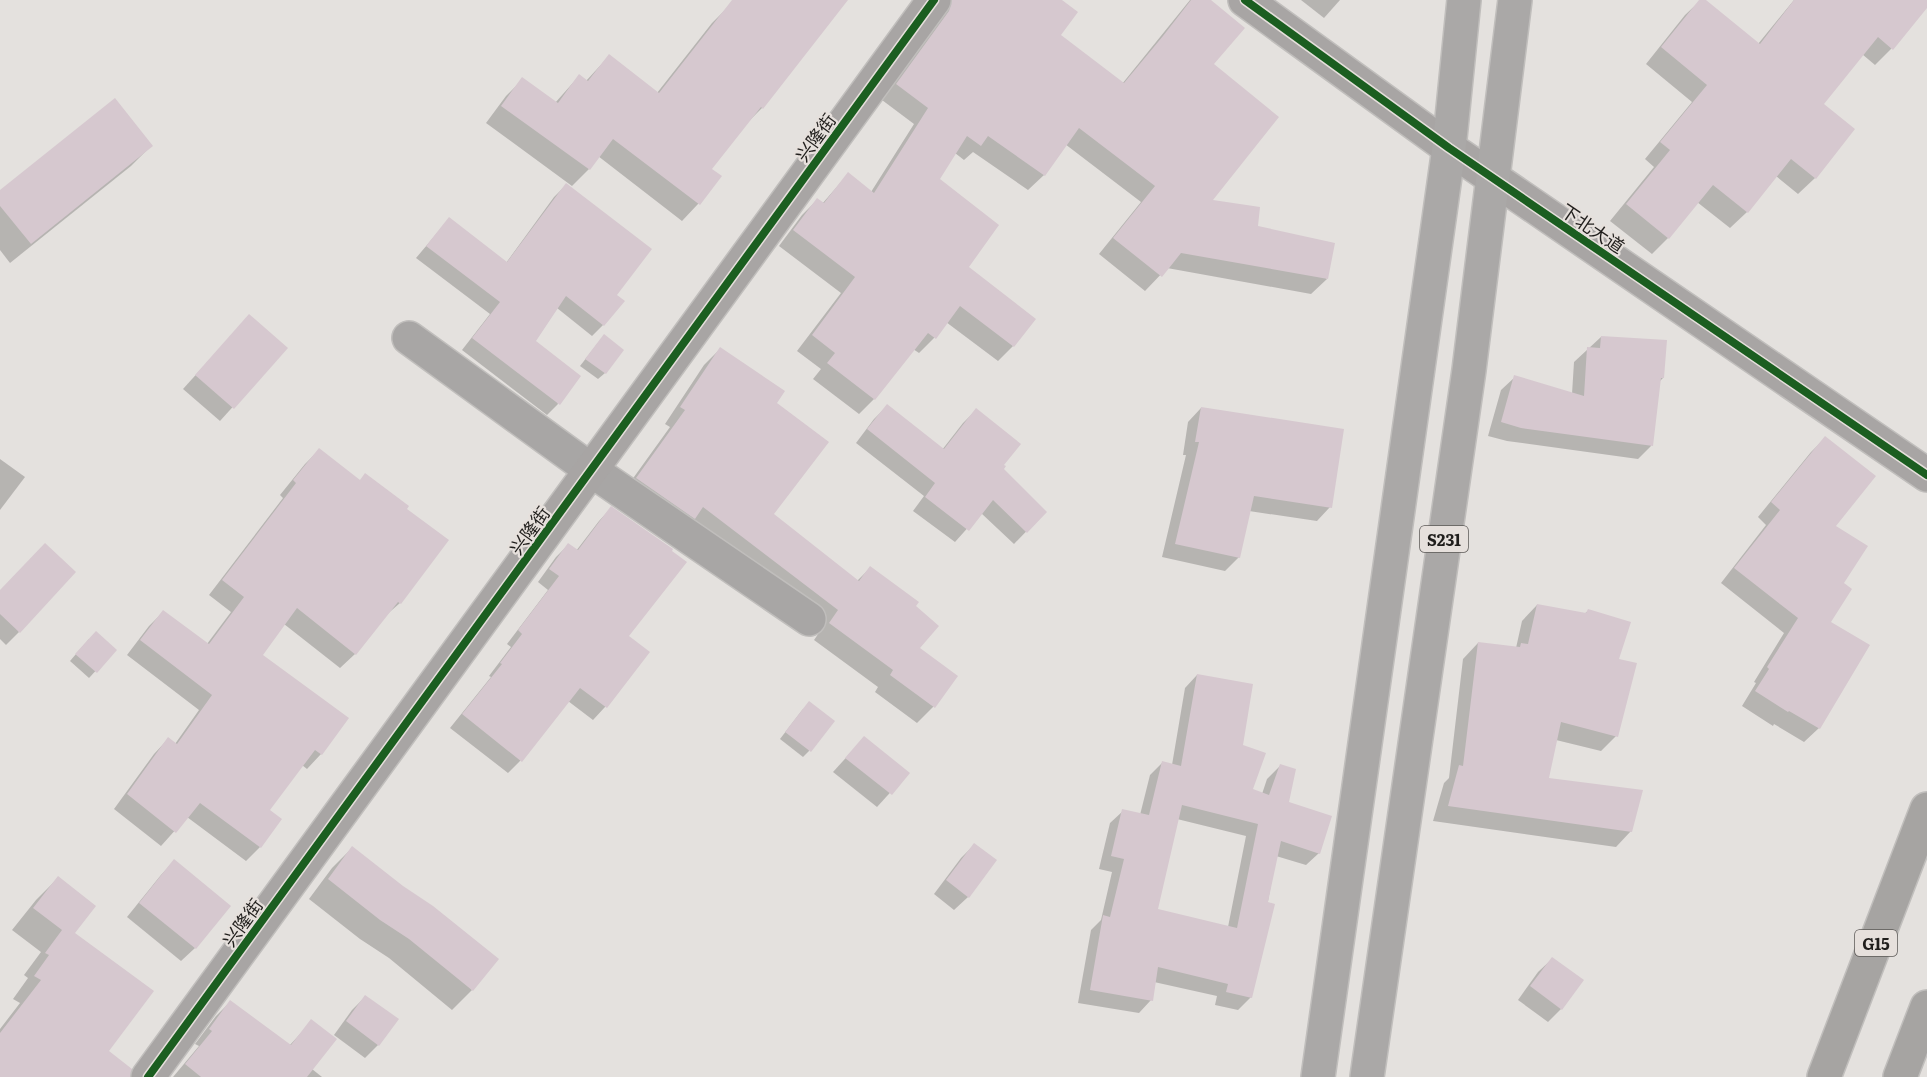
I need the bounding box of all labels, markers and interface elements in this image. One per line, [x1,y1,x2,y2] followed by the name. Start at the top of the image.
[788,107,842,167] street label: 兴隆街
[1556,197,1630,259] street label: 下北大道
[502,500,556,560] street label: 兴隆街
[1420,526,1468,552] road number: S231
[215,892,269,952] street label: 兴隆街
[1855,930,1897,956] road number: G15

